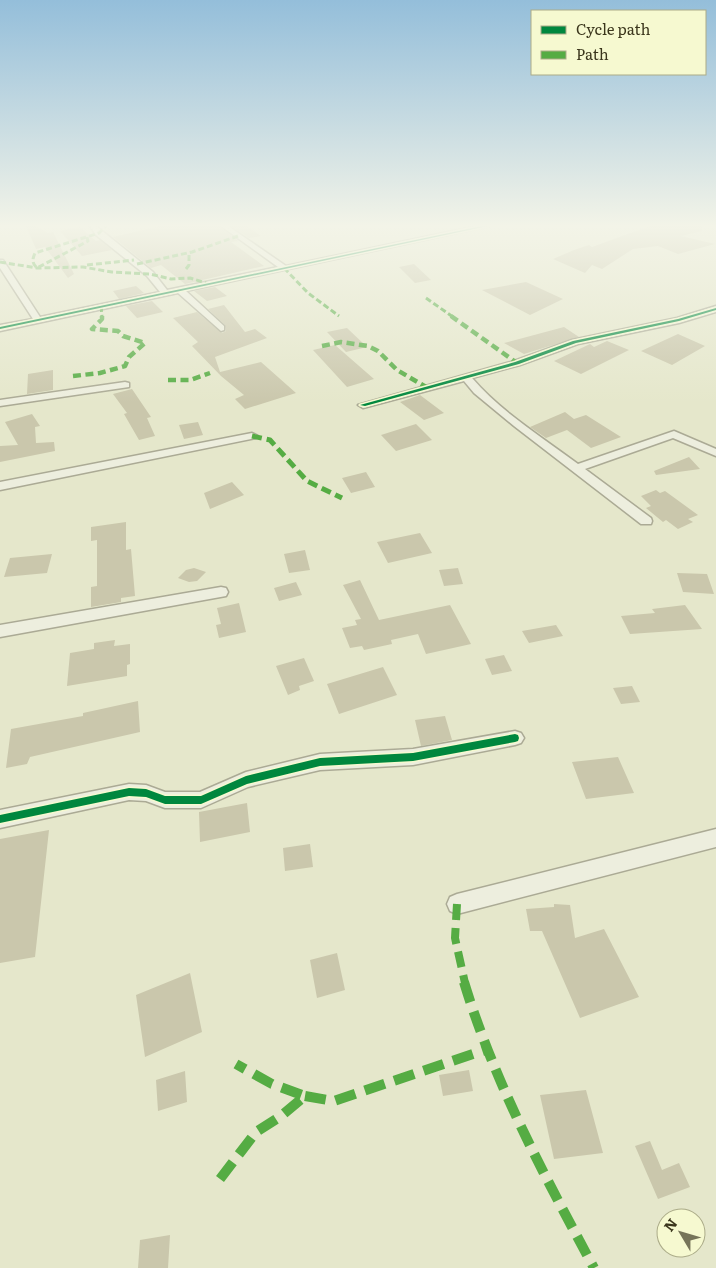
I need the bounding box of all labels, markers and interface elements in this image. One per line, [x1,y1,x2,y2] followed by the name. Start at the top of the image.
[531,10,706,75] legend
[576,17,651,40] text: Cycle path
[576,42,609,65] text: Path
[656,1208,706,1258] north arrow
[658,1213,682,1235] text: N

